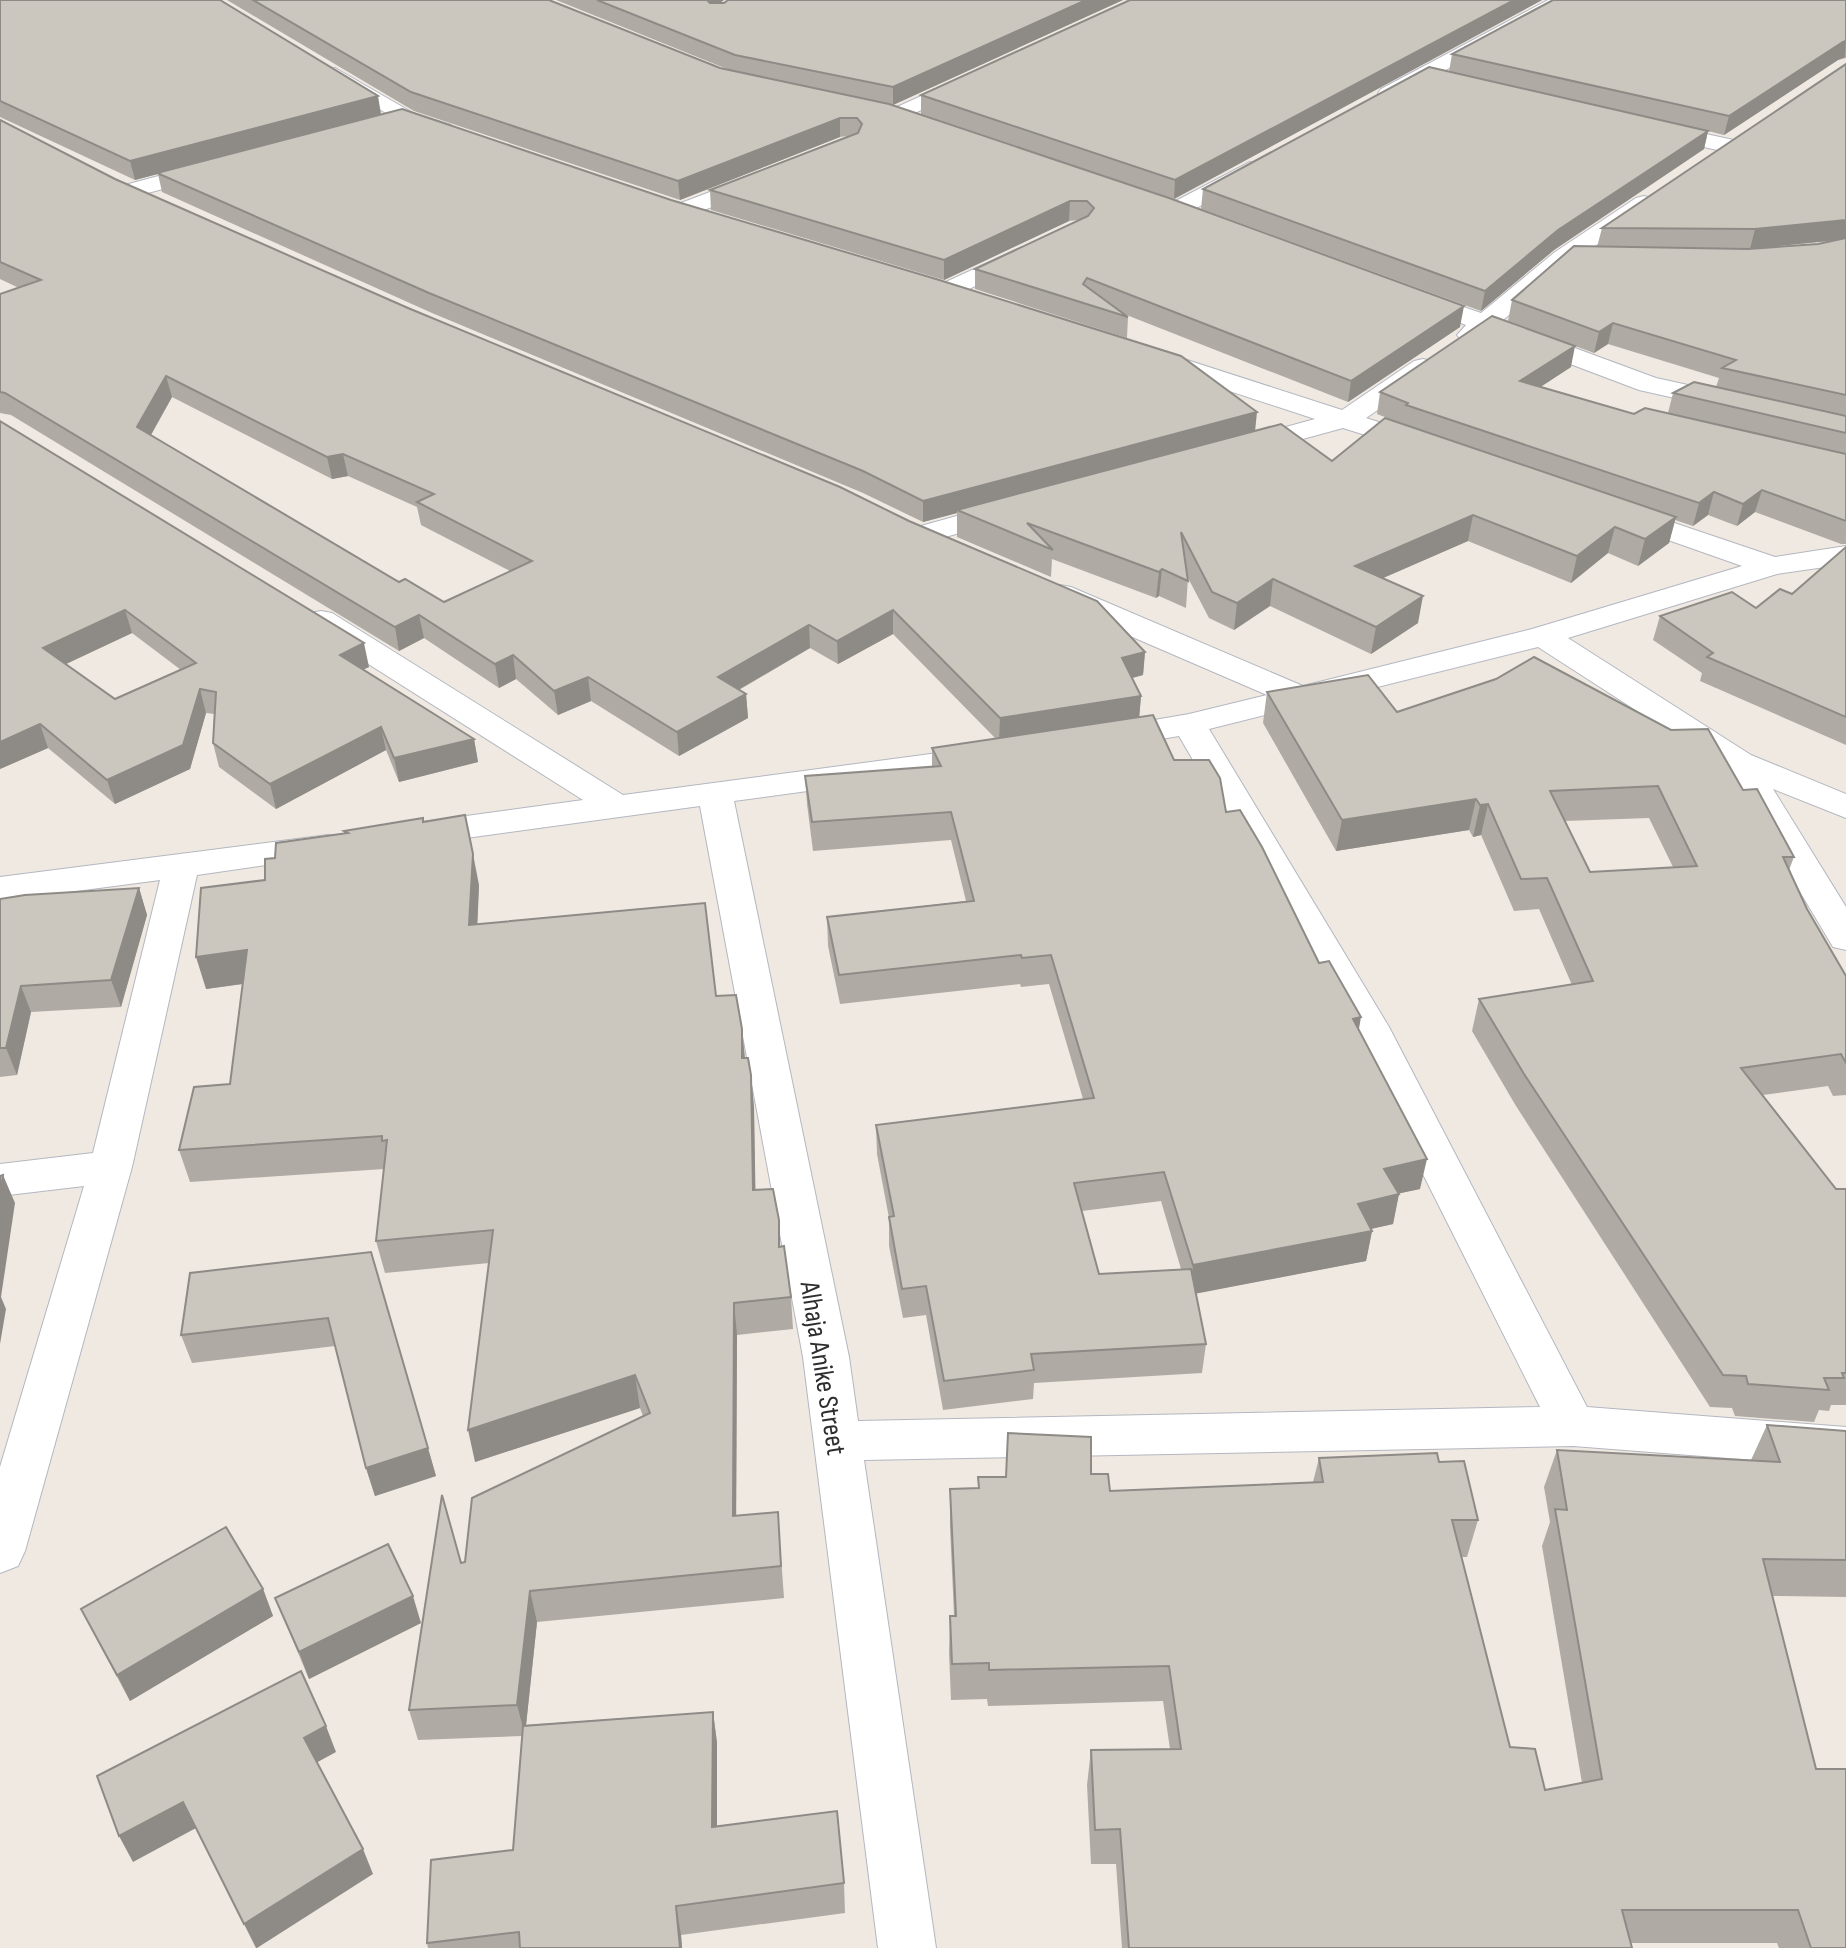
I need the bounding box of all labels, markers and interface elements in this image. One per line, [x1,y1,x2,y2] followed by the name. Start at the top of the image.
[792,1278,853,1457] street label: Alhaja Anike Street

